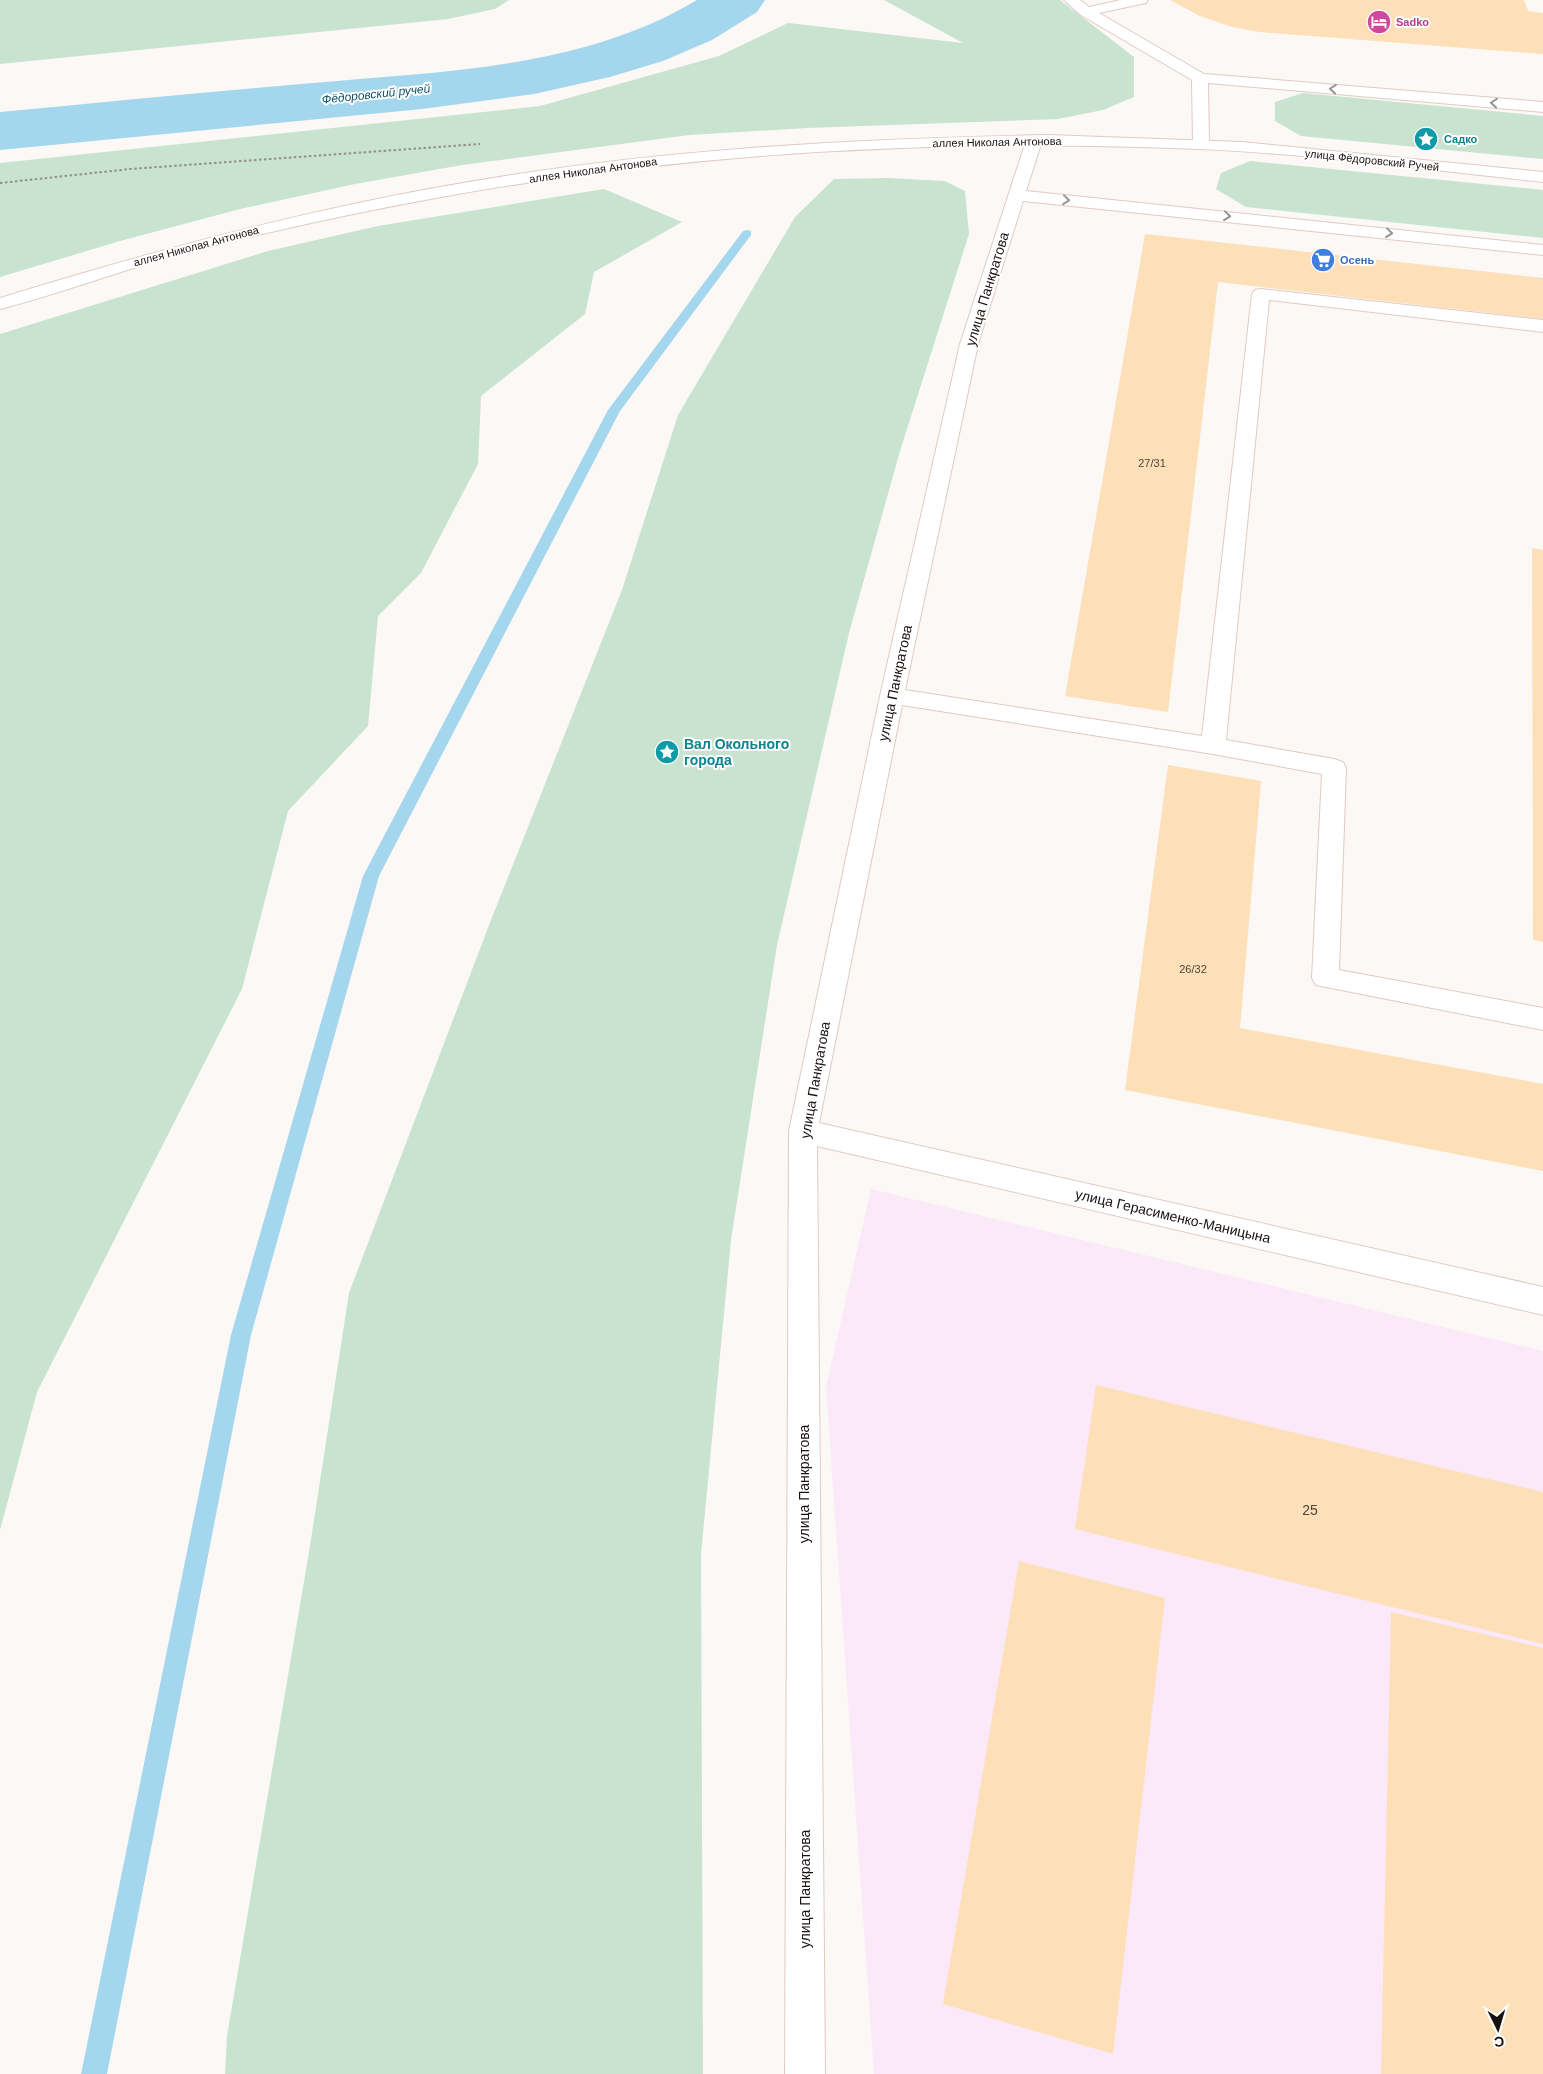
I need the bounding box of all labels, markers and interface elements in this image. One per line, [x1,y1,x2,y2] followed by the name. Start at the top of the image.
[1366,9,1392,35] hotel icon: Sadko
[1396,16,1429,28] place label: Sadko
[321,81,431,107] water label: Фёдоровский ручей
[1328,84,1336,95] one-way arrow
[1490,98,1498,109] one-way arrow
[1413,126,1439,152] place icon: Садко
[1444,133,1478,145] place label: Садко
[932,135,1062,149] street label: аллея Николая Антонова
[1304,147,1440,173] street label: улица Фёдоровский Ручей
[528,155,659,185] street label: аллея Николая Антонова
[1062,194,1070,205] one-way arrow
[1224,210,1232,221] one-way arrow
[132,223,261,268] street label: аллея Николая Антонова
[1385,227,1393,238] one-way arrow
[962,230,1012,348] street label: улица Панкратова
[1310,247,1336,273] supermarket icon: Осень
[1340,254,1374,266] place label: Осень
[1138,457,1166,469] house number: 27/31
[875,623,915,743] street label: улица Панкратова
[684,736,789,768] place label: Вал Окольного города
[654,739,680,765] place icon: Вал Окольного города
[1179,963,1207,975] house number: 26/32
[797,1020,833,1140] street label: улица Панкратова
[1074,1186,1272,1246] street label: улица Герасименко-Маницына
[796,1425,812,1543] street label: улица Панкратова
[1302,1502,1318,1518] house number: 25
[797,1830,813,1948] street label: улица Панкратова
[1473,2004,1523,2054] north arrow
[1493,2034,1505,2050] text: С

